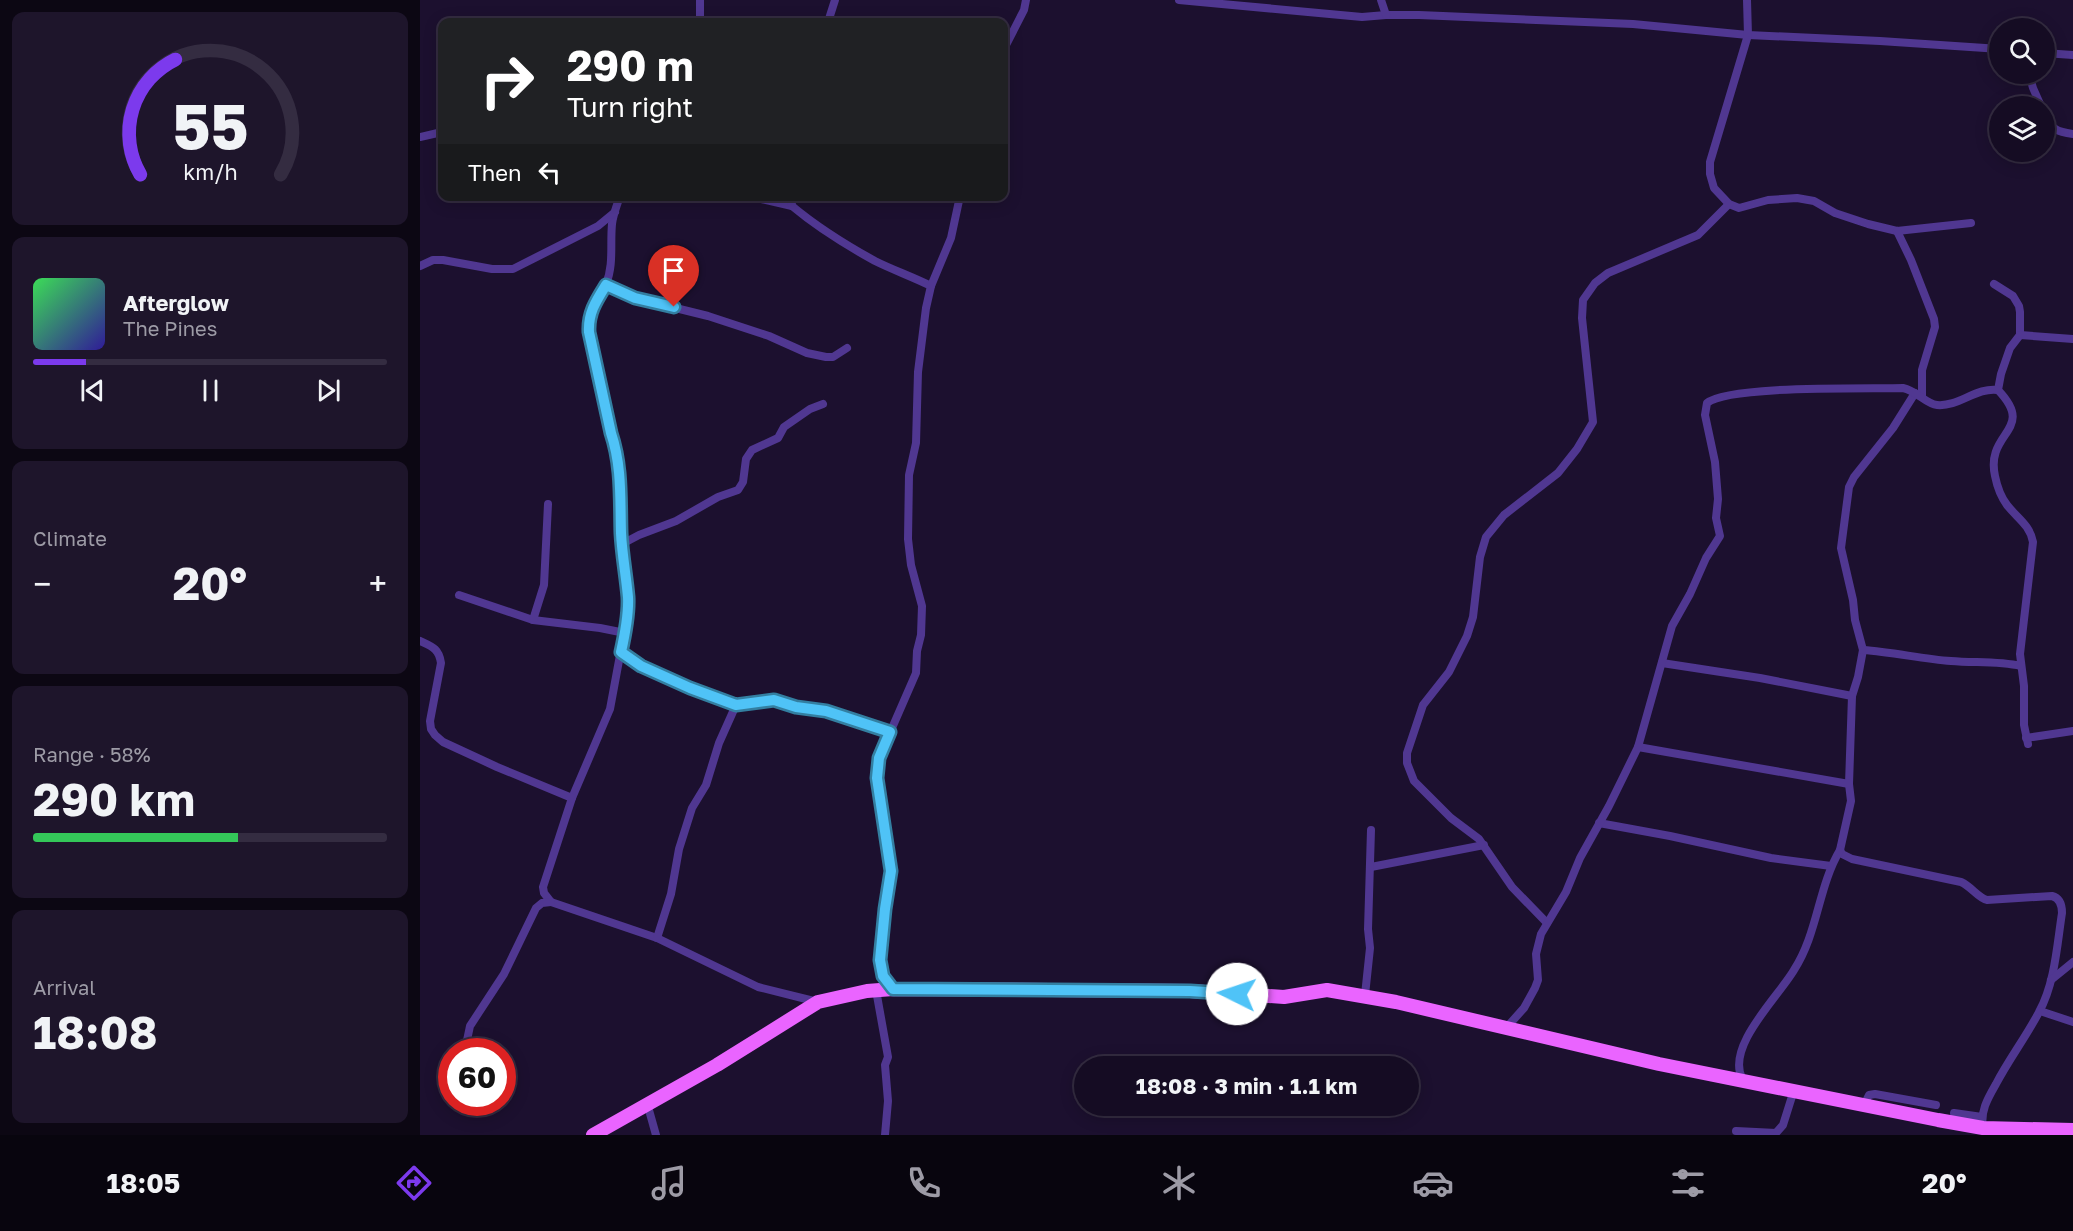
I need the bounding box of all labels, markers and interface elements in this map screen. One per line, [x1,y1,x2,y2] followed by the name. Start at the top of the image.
[1989,18,2055,162] map controls
[1989,18,2055,84] button: search
[567,40,694,90] text: 290 m
[468,42,546,120] icon: right
[172,88,248,163] text: 55
[567,91,693,123] text: Turn right
[1989,96,2055,162] button: layers
[533,156,566,189] icon: left
[468,159,521,186] text: Then
[183,160,237,186] text: km/h
[648,245,699,307] pin
[657,254,690,287] icon: arrive
[123,289,229,316] text: Afterglow
[123,316,217,340] text: The Pines
[76,374,109,407] icon: previous
[194,374,227,407] icon: pause
[312,374,345,407] icon: next
[33,526,107,550] text: Climate
[173,556,247,610] text: 20°
[33,564,51,603] text: −
[369,564,387,603] text: +
[33,742,151,766] text: Range · 58%
[33,772,195,826] text: 290 km
[1205,962,1269,1026] position arrow
[33,975,96,999] text: Arrival
[33,1005,157,1059] text: 18:08
[438,1038,516,1116] speed limit sign: 60
[1136,1072,1357,1099] text: 18:08 · 3 min · 1.1 km
[393,1162,435,1204] icon: directions
[648,1162,690,1204] icon: music
[903,1162,945,1204] icon: phone
[1158,1162,1200,1204] icon: climate
[1412,1162,1454,1204] icon: car
[1667,1162,1709,1204] icon: filters
[106,1167,180,1199] text: 18:05
[1922,1167,1967,1199] text: 20°

